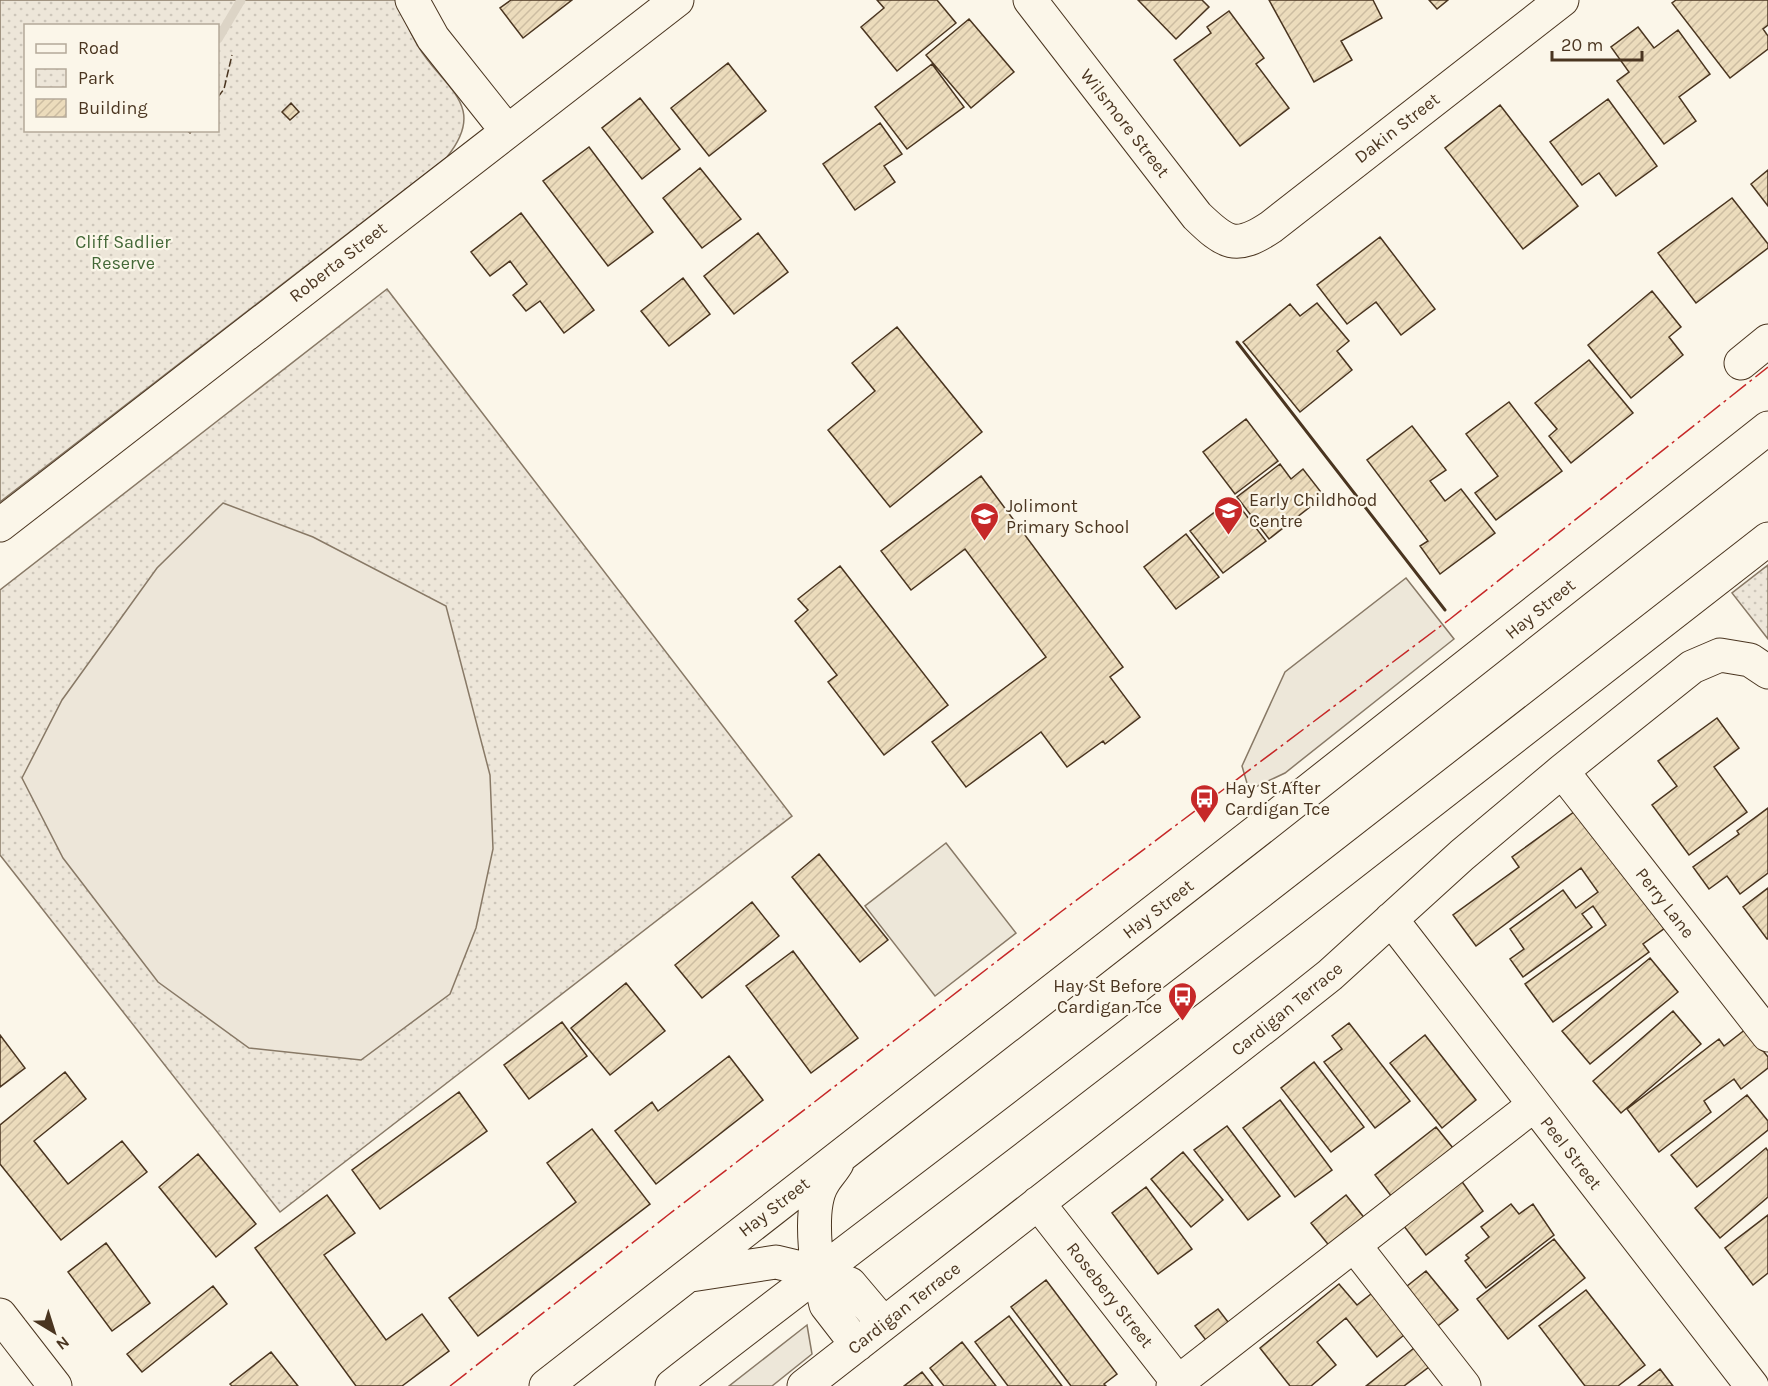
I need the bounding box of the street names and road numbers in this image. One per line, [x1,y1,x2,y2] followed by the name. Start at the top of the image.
[1076,64,1174,182] street label: Wilsmore Street
[1350,88,1444,168] street label: Dakin Street
[285,217,391,307] street label: Roberta Street
[1500,574,1580,644] street label: Hay Street
[1631,863,1699,943] street label: Perry Lane
[1118,874,1198,944] street label: Hay Street
[1227,957,1347,1061] street label: Cardigan Terrace
[1535,1112,1607,1194] street label: Peel Street
[734,1172,814,1242] street label: Hay Street
[1062,1238,1158,1352] street label: Rosebery Street
[843,1257,965,1359] street label: Cardigan Terrace

